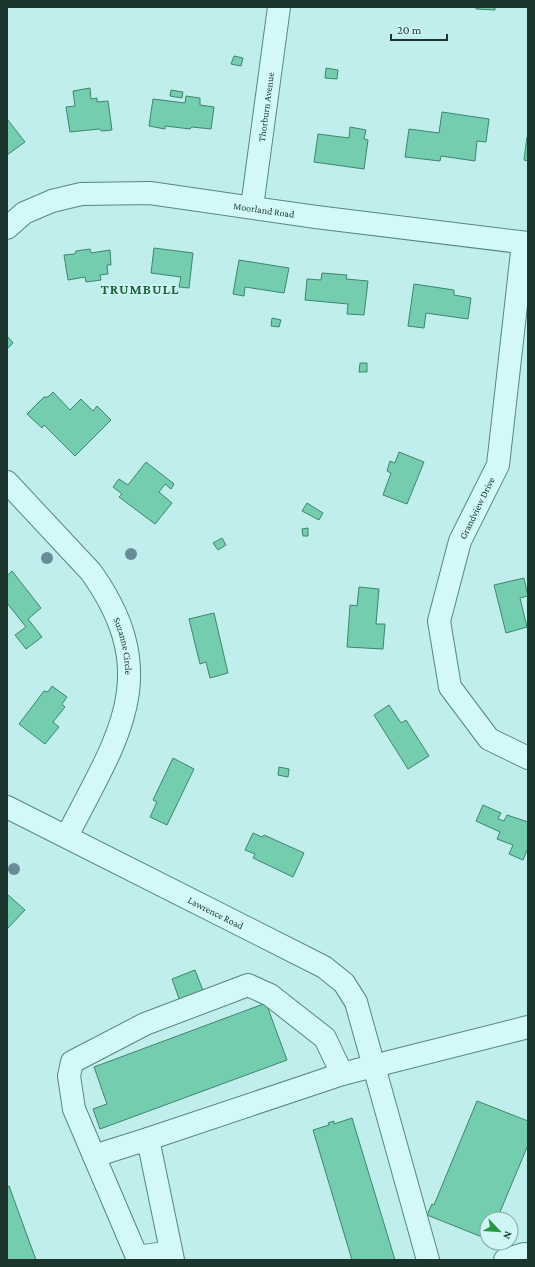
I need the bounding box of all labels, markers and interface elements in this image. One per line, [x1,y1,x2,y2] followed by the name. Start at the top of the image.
[391,16,447,42] scale bar
[397,23,422,37] text: 20 m
[255,71,276,142] street label: Thorburn Avenue
[232,200,296,219] street label: Moorland Road
[100,281,180,297] district label: TRUMBULL
[457,475,497,541] street label: Grandview Drive
[112,616,135,675] street label: Suzanne Circle
[186,894,246,931] street label: Lawrence Road
[479,1211,519,1251] north arrow
[501,1229,515,1242] text: N

